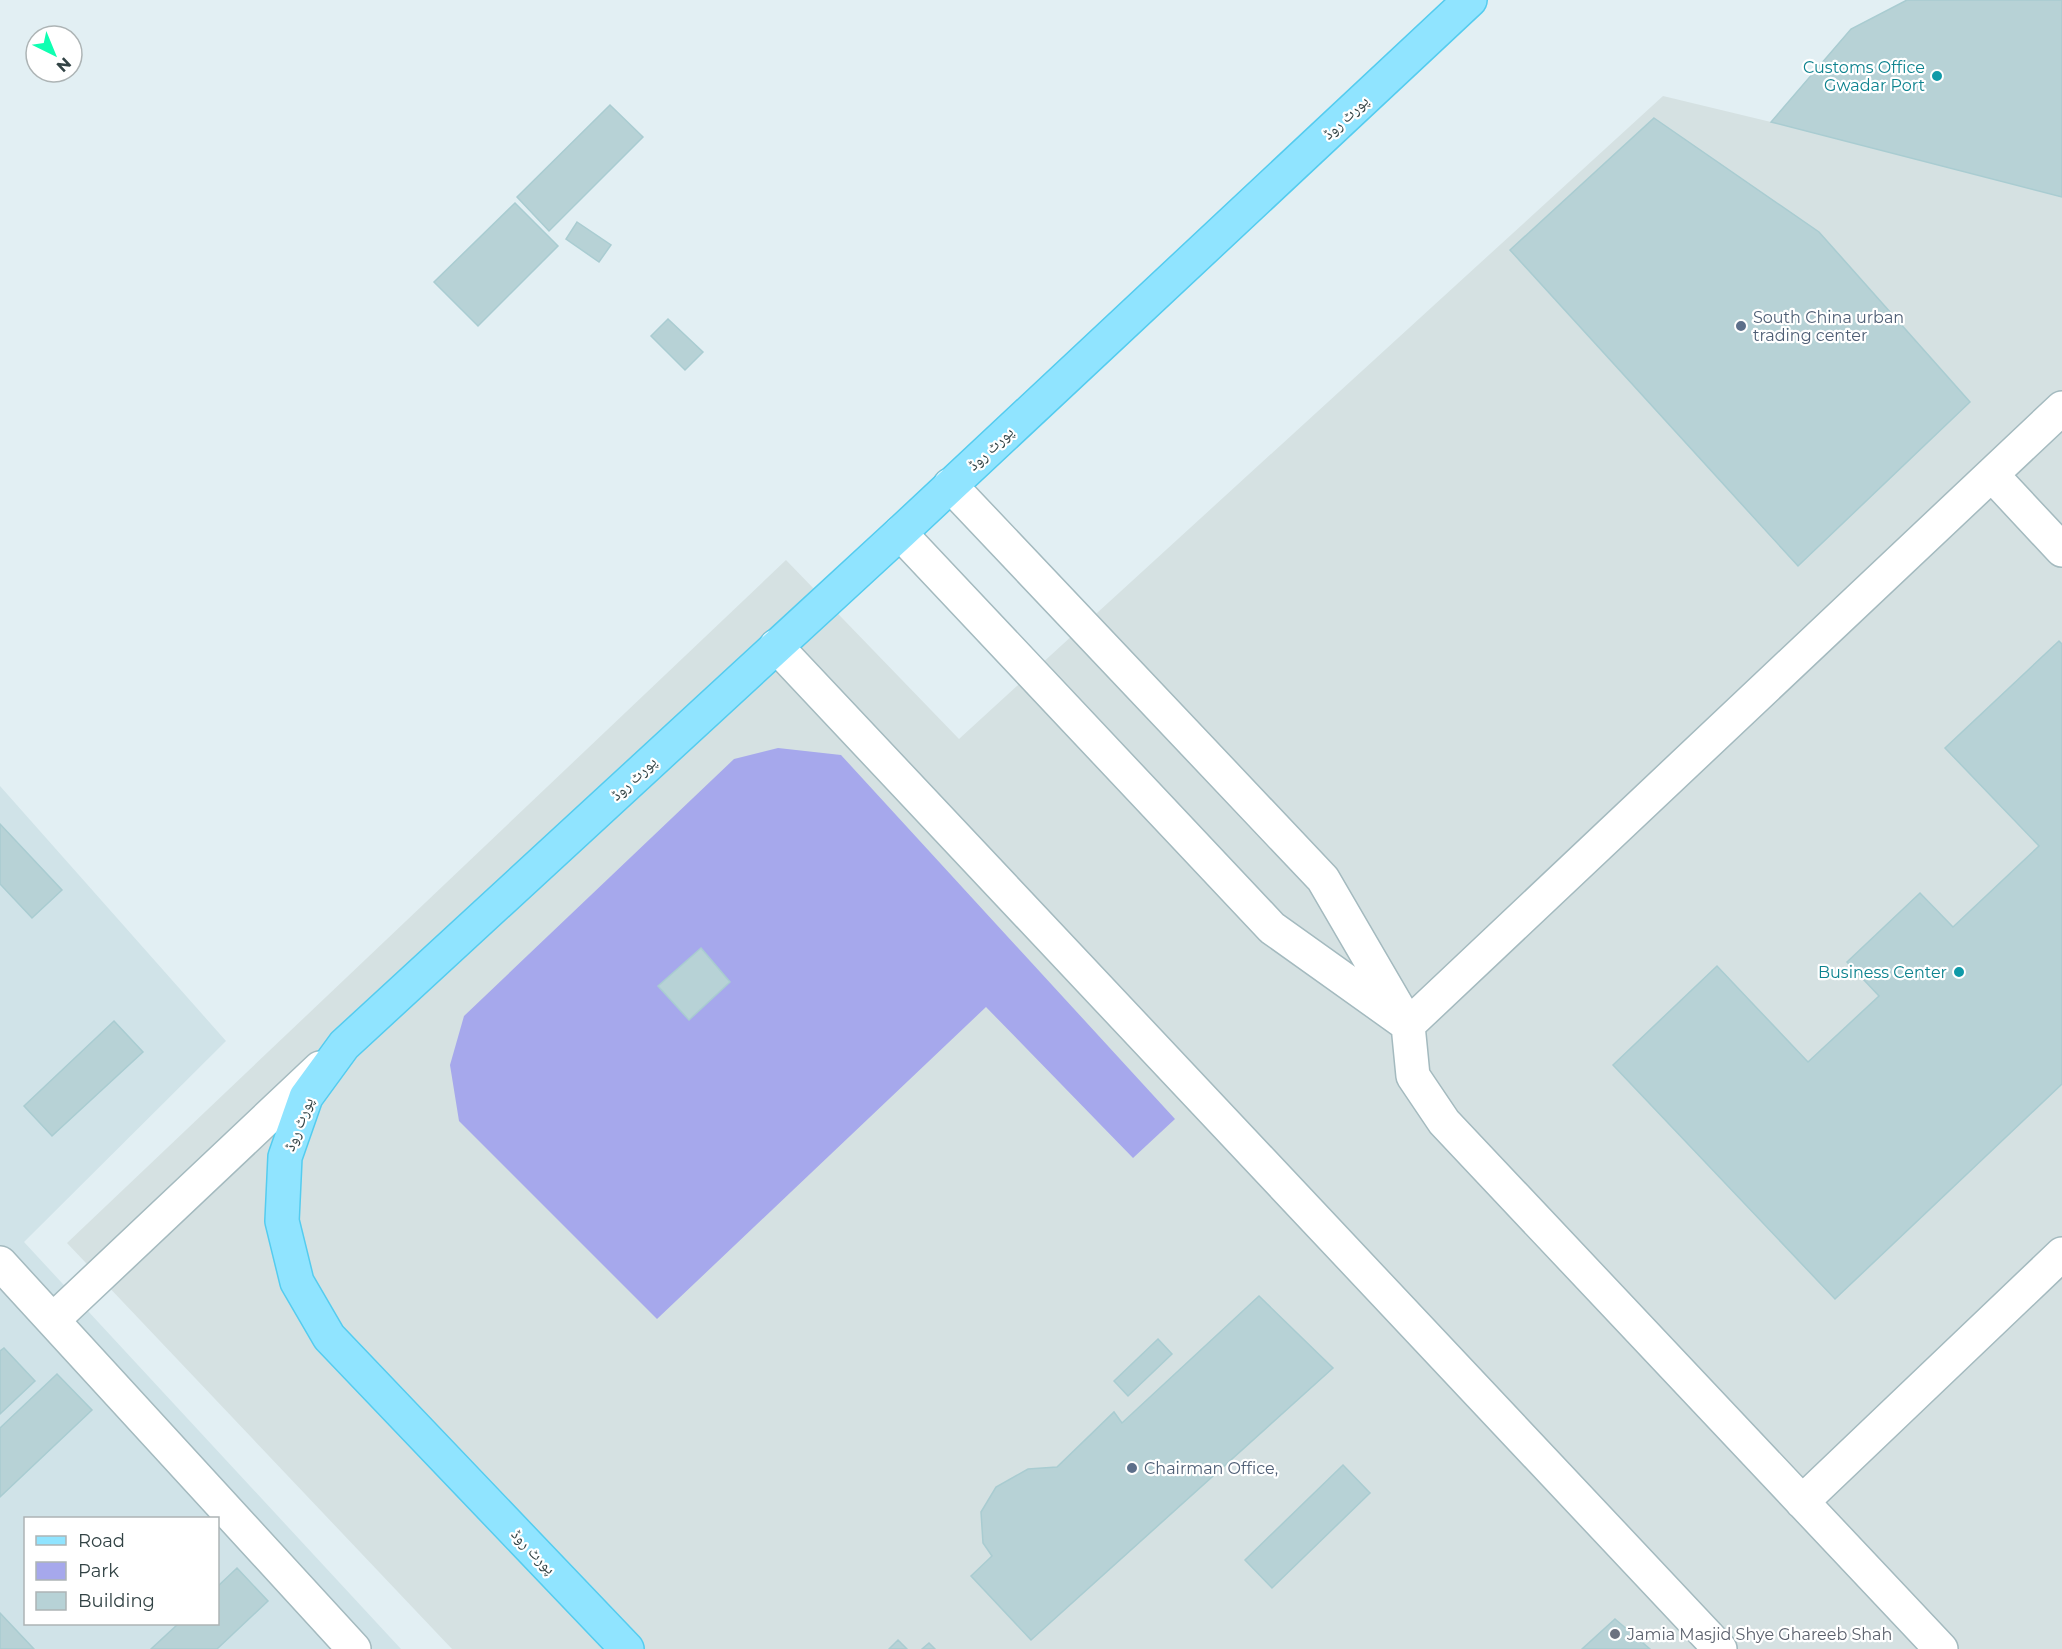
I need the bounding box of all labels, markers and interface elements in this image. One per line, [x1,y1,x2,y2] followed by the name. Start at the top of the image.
[24,24,84,84] north arrow
[53,53,75,76] text: N
[1803,58,1926,95] place label: Customs Office Gwadar Port
[1930,69,1944,83] marker: Customs Office Gwadar Port
[1318,91,1373,143] street label: پورٹ روڈ
[1753,308,1904,345] place label: South China urban trading center
[1734,319,1748,333] marker: South China urban trading center
[963,422,1018,474] street label: پورٹ روڈ
[606,752,661,804] street label: پورٹ روڈ
[1818,963,1947,982] place label: Business Center
[1952,965,1966,979] marker: Business Center
[280,1094,318,1154] street label: پورٹ روڈ
[1144,1459,1278,1478] place label: Chairman Office,
[1125,1461,1139,1475] marker: Chairman Office,
[24,1517,219,1625] legend
[507,1525,560,1578] street label: پورٹ روڈ
[78,1530,125,1552] text: Road
[78,1560,119,1582] text: Park
[78,1590,155,1612] text: Building
[1626,1625,1892,1644] place label: Jamia Masjid Shye Ghareeb Shah
[1608,1627,1622,1641] marker: Jamia Masjid Shye Ghareeb Shah

